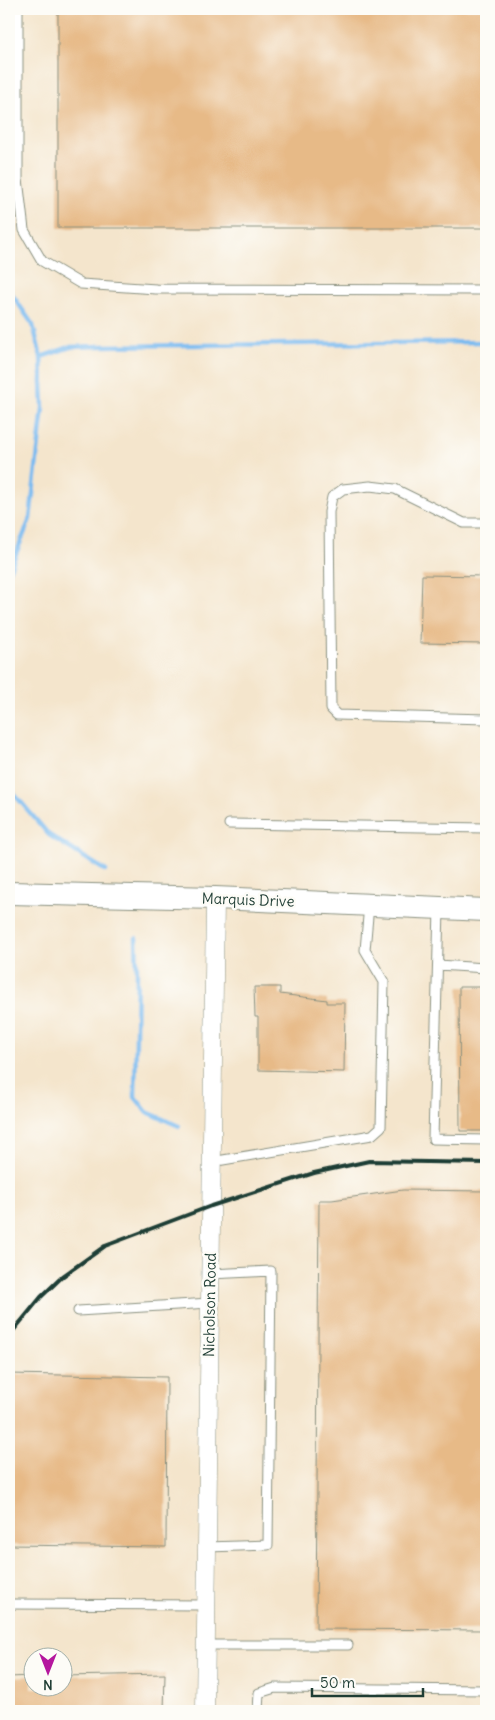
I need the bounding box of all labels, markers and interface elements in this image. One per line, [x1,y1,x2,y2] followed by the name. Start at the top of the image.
[201,888,295,911] street label: Marquis Drive
[199,1252,220,1357] street label: Nicholson Road
[22,1648,72,1698] north arrow
[312,1665,424,1697] scale bar
[320,1673,355,1692] text: 50 m
[43,1676,53,1694] text: N

